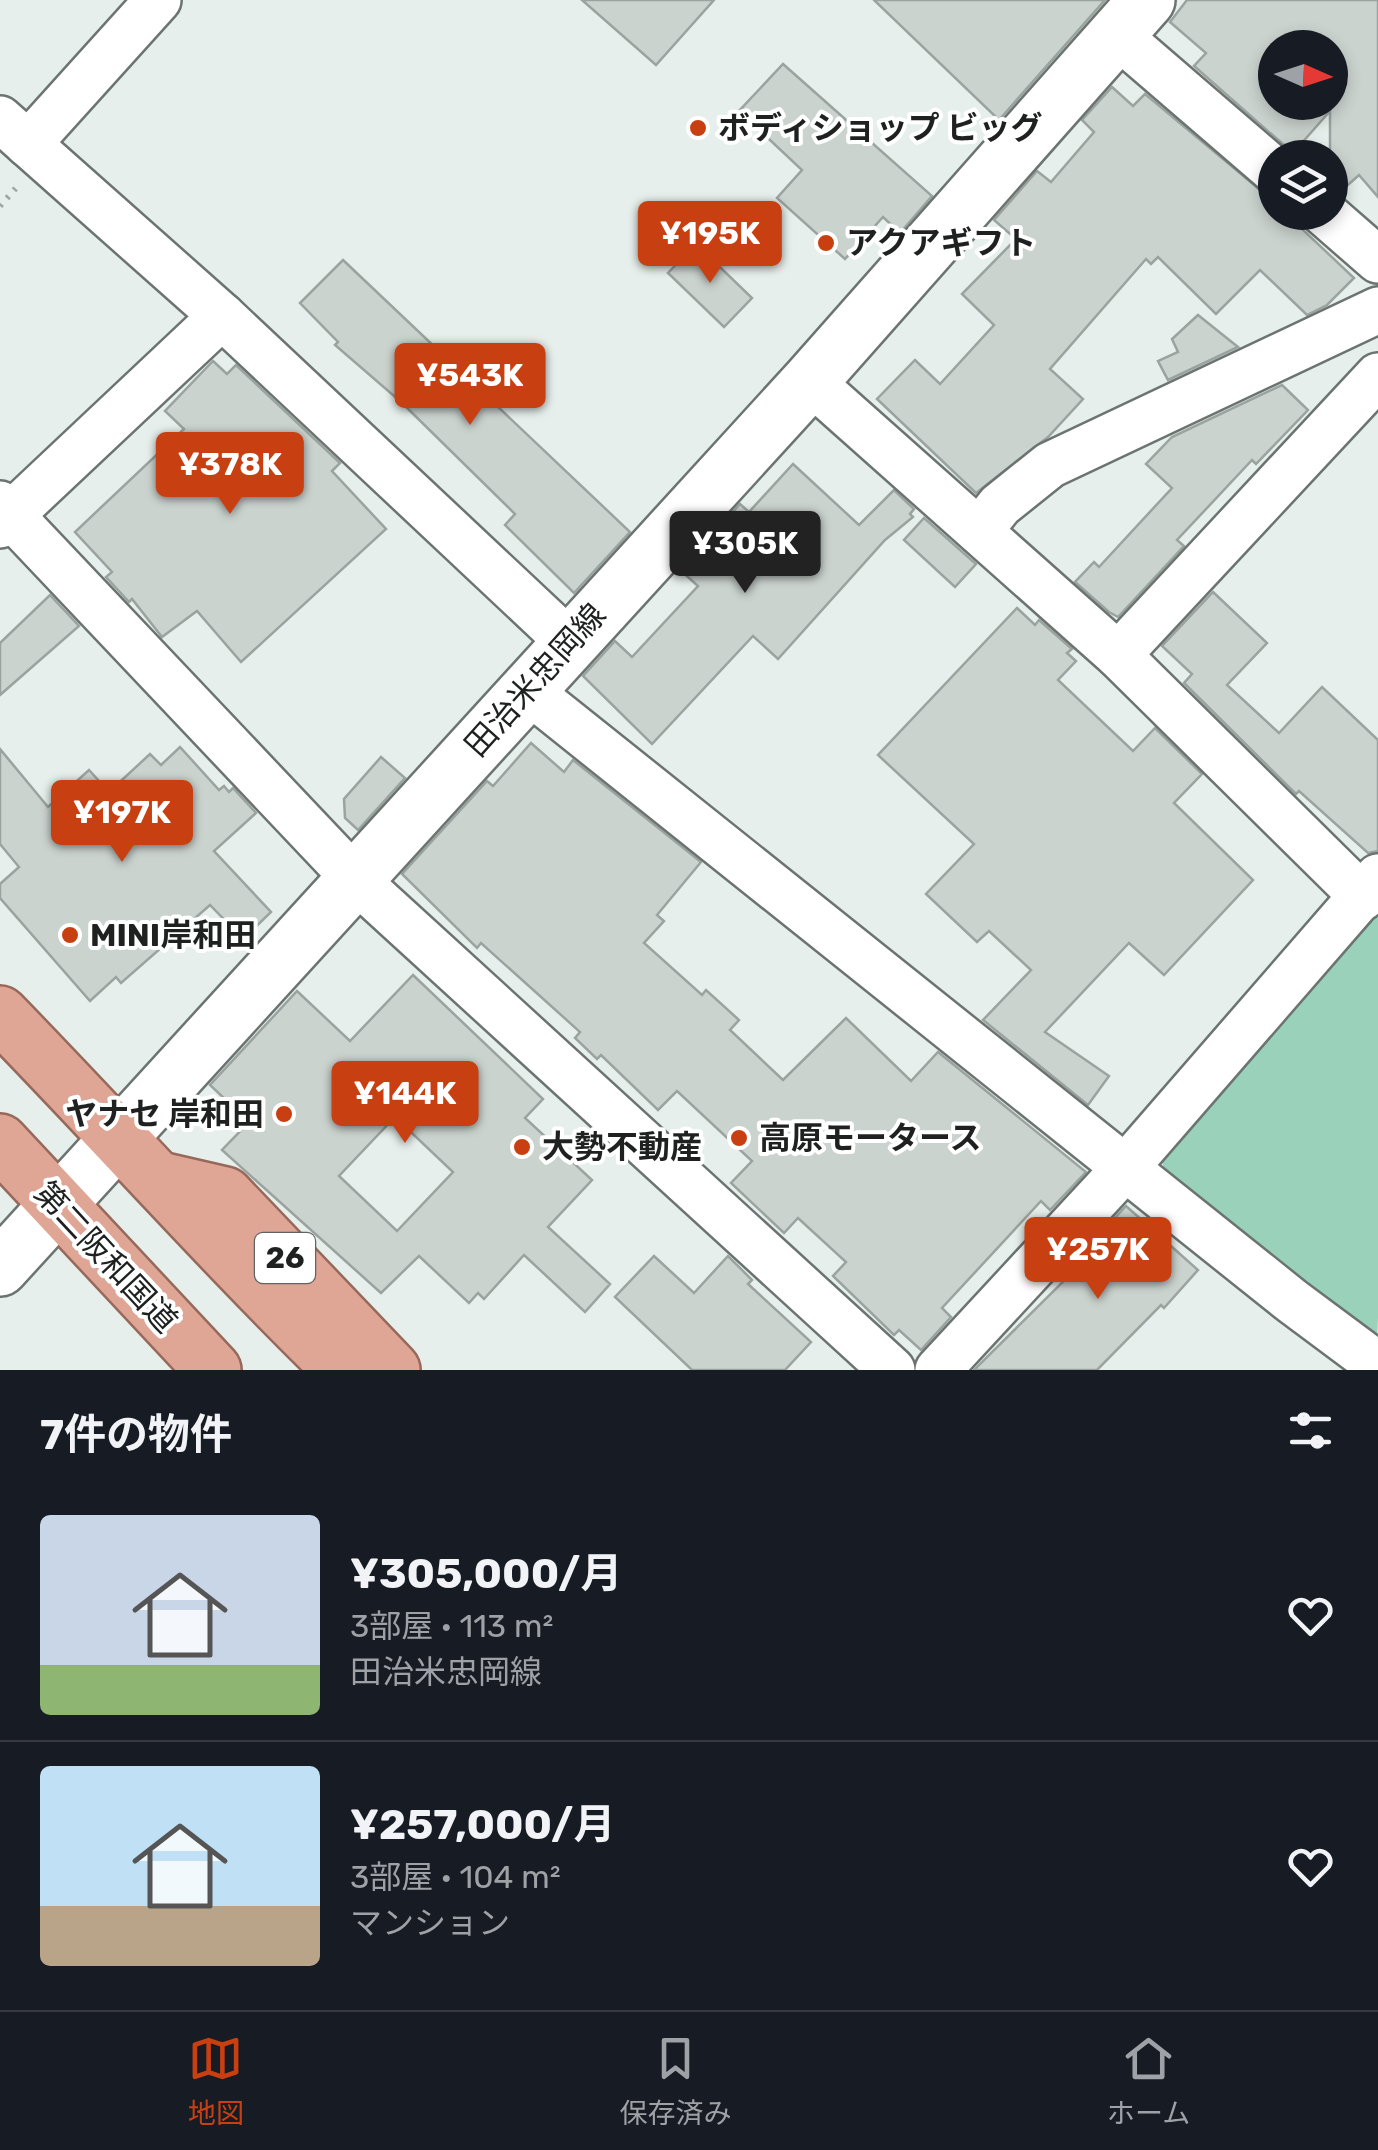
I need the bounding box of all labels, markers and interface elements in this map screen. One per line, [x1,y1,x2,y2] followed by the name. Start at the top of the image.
[1258,30,1348,120] north arrow
[1258,30,1348,230] map controls
[718,109,1043,147] place label: ボディショップ ビッグ
[687,117,709,139] marker: ボディショップ ビッグ
[1258,140,1348,230] button: layers
[640,201,780,286] pin: ¥195K
[660,214,760,252] text: ¥195K
[846,224,1036,262] place label: アクアギフト
[815,232,837,254] marker: アクアギフト
[400,343,540,428] pin: ¥543K
[417,356,523,394] text: ¥543K
[160,432,300,517] pin: ¥378K
[178,445,282,483] text: ¥378K
[675,511,815,596] pin: ¥305K
[692,524,798,562] text: ¥305K
[457,596,613,764] street label: 田治米忠岡線
[52,780,192,865] pin: ¥197K
[73,793,171,831] text: ¥197K
[90,916,256,954] place label: MINI岸和田
[59,924,81,946] marker: MINI岸和田
[335,1061,475,1146] pin: ¥144K
[354,1074,456,1112] text: ¥144K
[65,1095,264,1133] place label: ヤナセ 岸和田
[273,1103,295,1125] marker: ヤナセ 岸和田
[759,1119,981,1157] place label: 高原モータース
[728,1127,750,1149] marker: 高原モータース
[542,1128,702,1166] place label: 大勢不動産
[511,1136,533,1158] marker: 大勢不動産
[27,1174,185,1340] street label: 第二阪和国道
[1028,1217,1168,1302] pin: ¥257K
[1046,1230,1150,1268] text: ¥257K
[255,1233,315,1283] road number: 26
[1283,1403,1338,1458] icon: filters
[40,1410,232,1460] text: 7件の物件
[350,1549,623,1599] text: ¥305,000/月
[120,1555,240,1675] icon: home
[1283,1588,1338,1643] icon: heart
[350,1607,553,1645] text: 3部屋 · 113 m²
[350,1653,542,1691] text: 田治米忠岡線
[350,1800,615,1850] text: ¥257,000/月
[120,1806,240,1926] icon: home
[1283,1839,1338,1894] icon: heart
[350,1858,561,1896] text: 3部屋 · 104 m²
[350,1904,510,1942] text: マンション
[188,2031,244,2131] tab: 地図
[619,2031,731,2131] tab: 保存済み
[1107,2031,1190,2131] tab: ホーム

